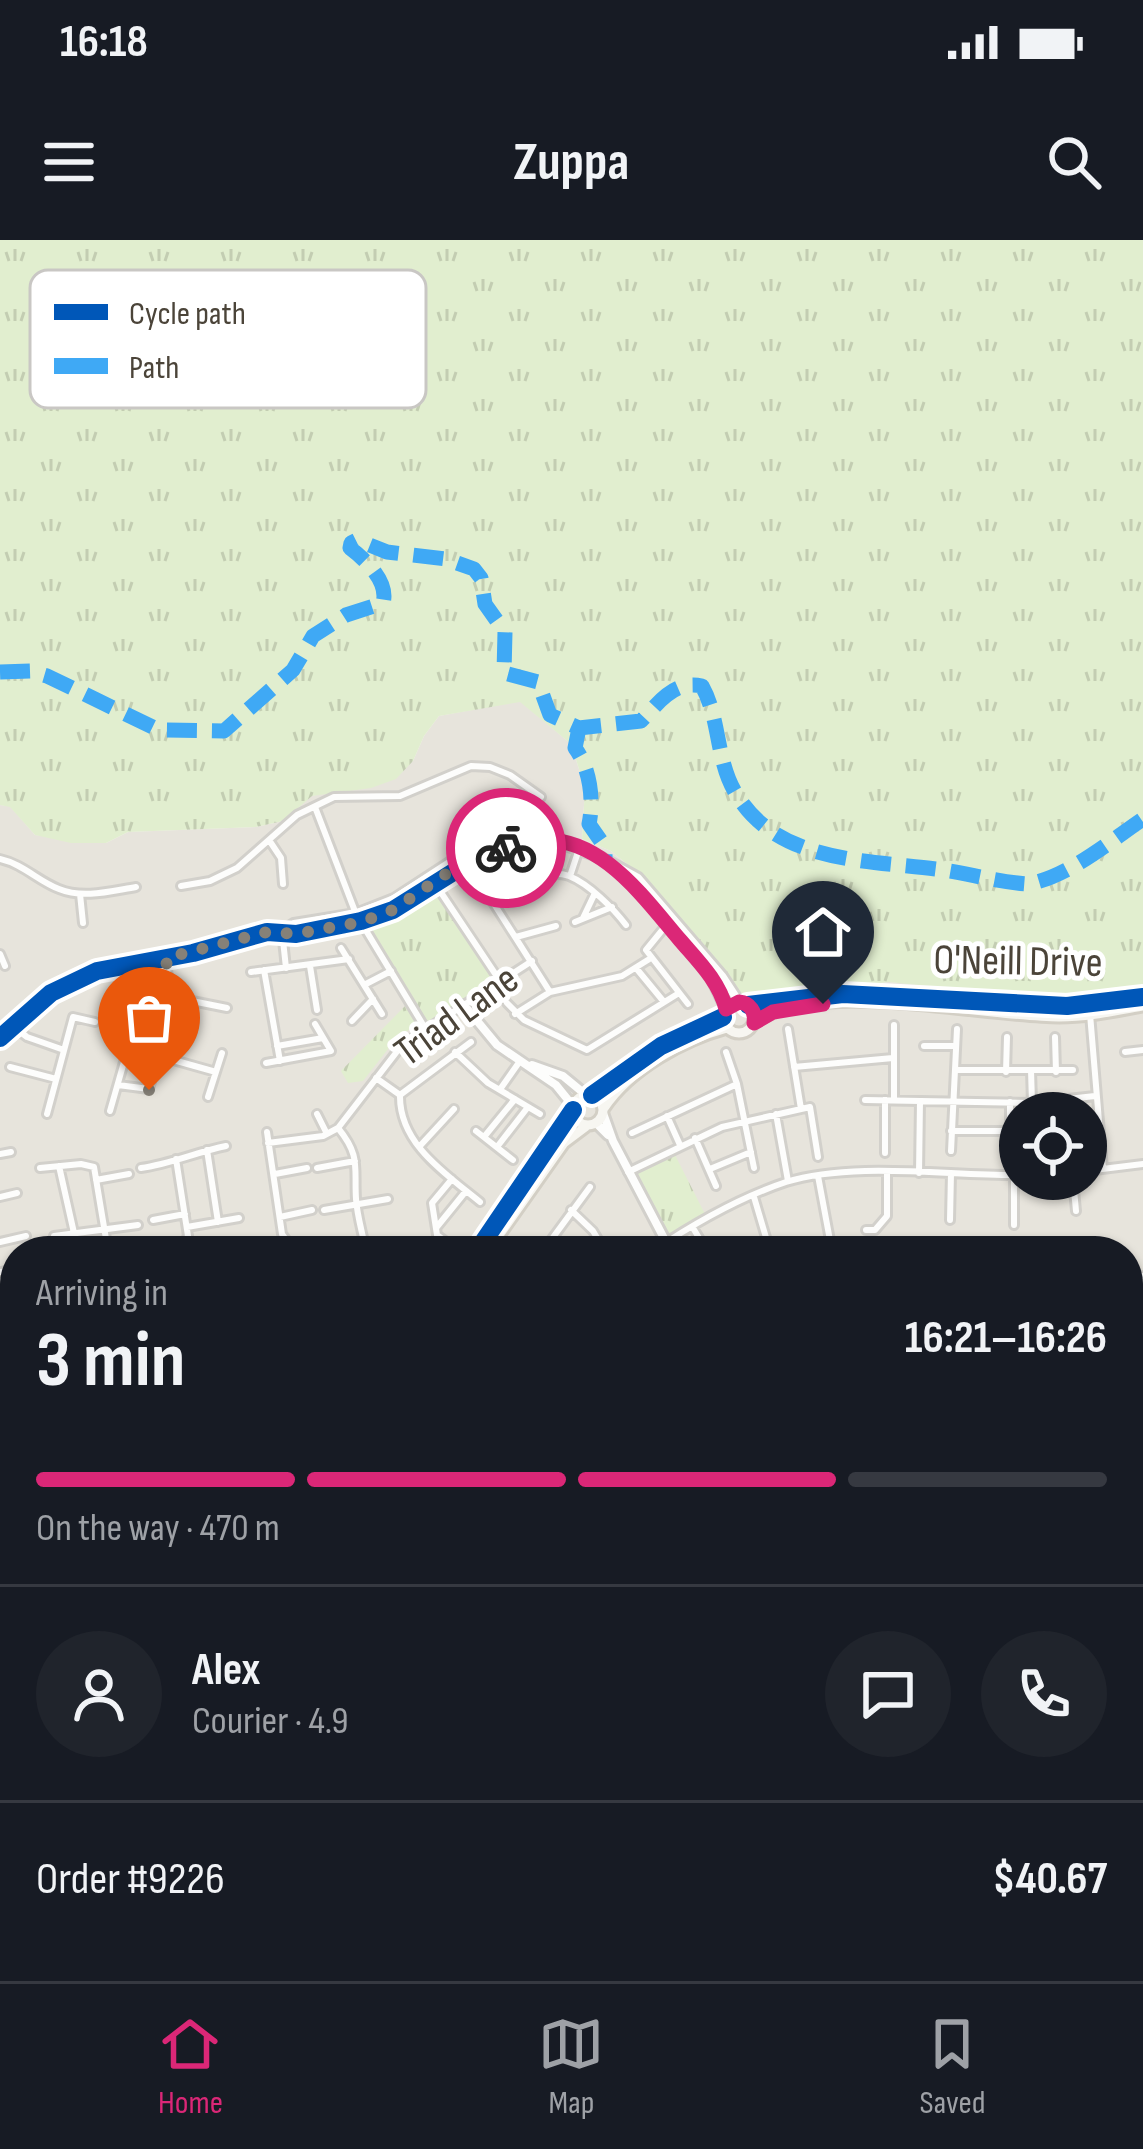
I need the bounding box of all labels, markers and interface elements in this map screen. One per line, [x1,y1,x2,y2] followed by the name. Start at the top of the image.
[60,15,148,70] text: 16:18
[36,129,102,195] icon: menu
[1041,129,1107,195] icon: search
[514,130,629,195] text: Zuppa
[30,270,426,408] legend
[129,294,246,334] text: Cycle path
[129,348,179,388] text: Path
[446,788,566,908] courier
[473,815,539,881] icon: bike
[772,881,874,1004] pin
[790,899,856,965] icon: home
[933,935,1103,989] street label: O'Neill Drive
[385,954,529,1078] street label: Triad Lane
[98,967,200,1090] pin
[116,985,182,1051] icon: bag
[999,1092,1107,1200] map controls
[999,1092,1107,1200] button: locate
[36,1270,168,1317] text: Arriving in
[905,1311,1107,1366] text: 16:21–16:26
[36,1315,185,1408] text: 3 min
[36,1505,280,1552] text: On the way · 470 m
[36,1631,162,1757] button: person
[825,1631,951,1757] button: chat
[981,1631,1107,1757] button: phone
[192,1643,260,1698] text: Alex
[192,1698,349,1745] text: Courier · 4.9
[36,1852,225,1907] text: Order #9226
[992,1852,1107,1907] text: $40.67
[157,2011,223,2123] tab: Home
[538,2011,604,2123] tab: Map
[919,2011,986,2123] tab: Saved

